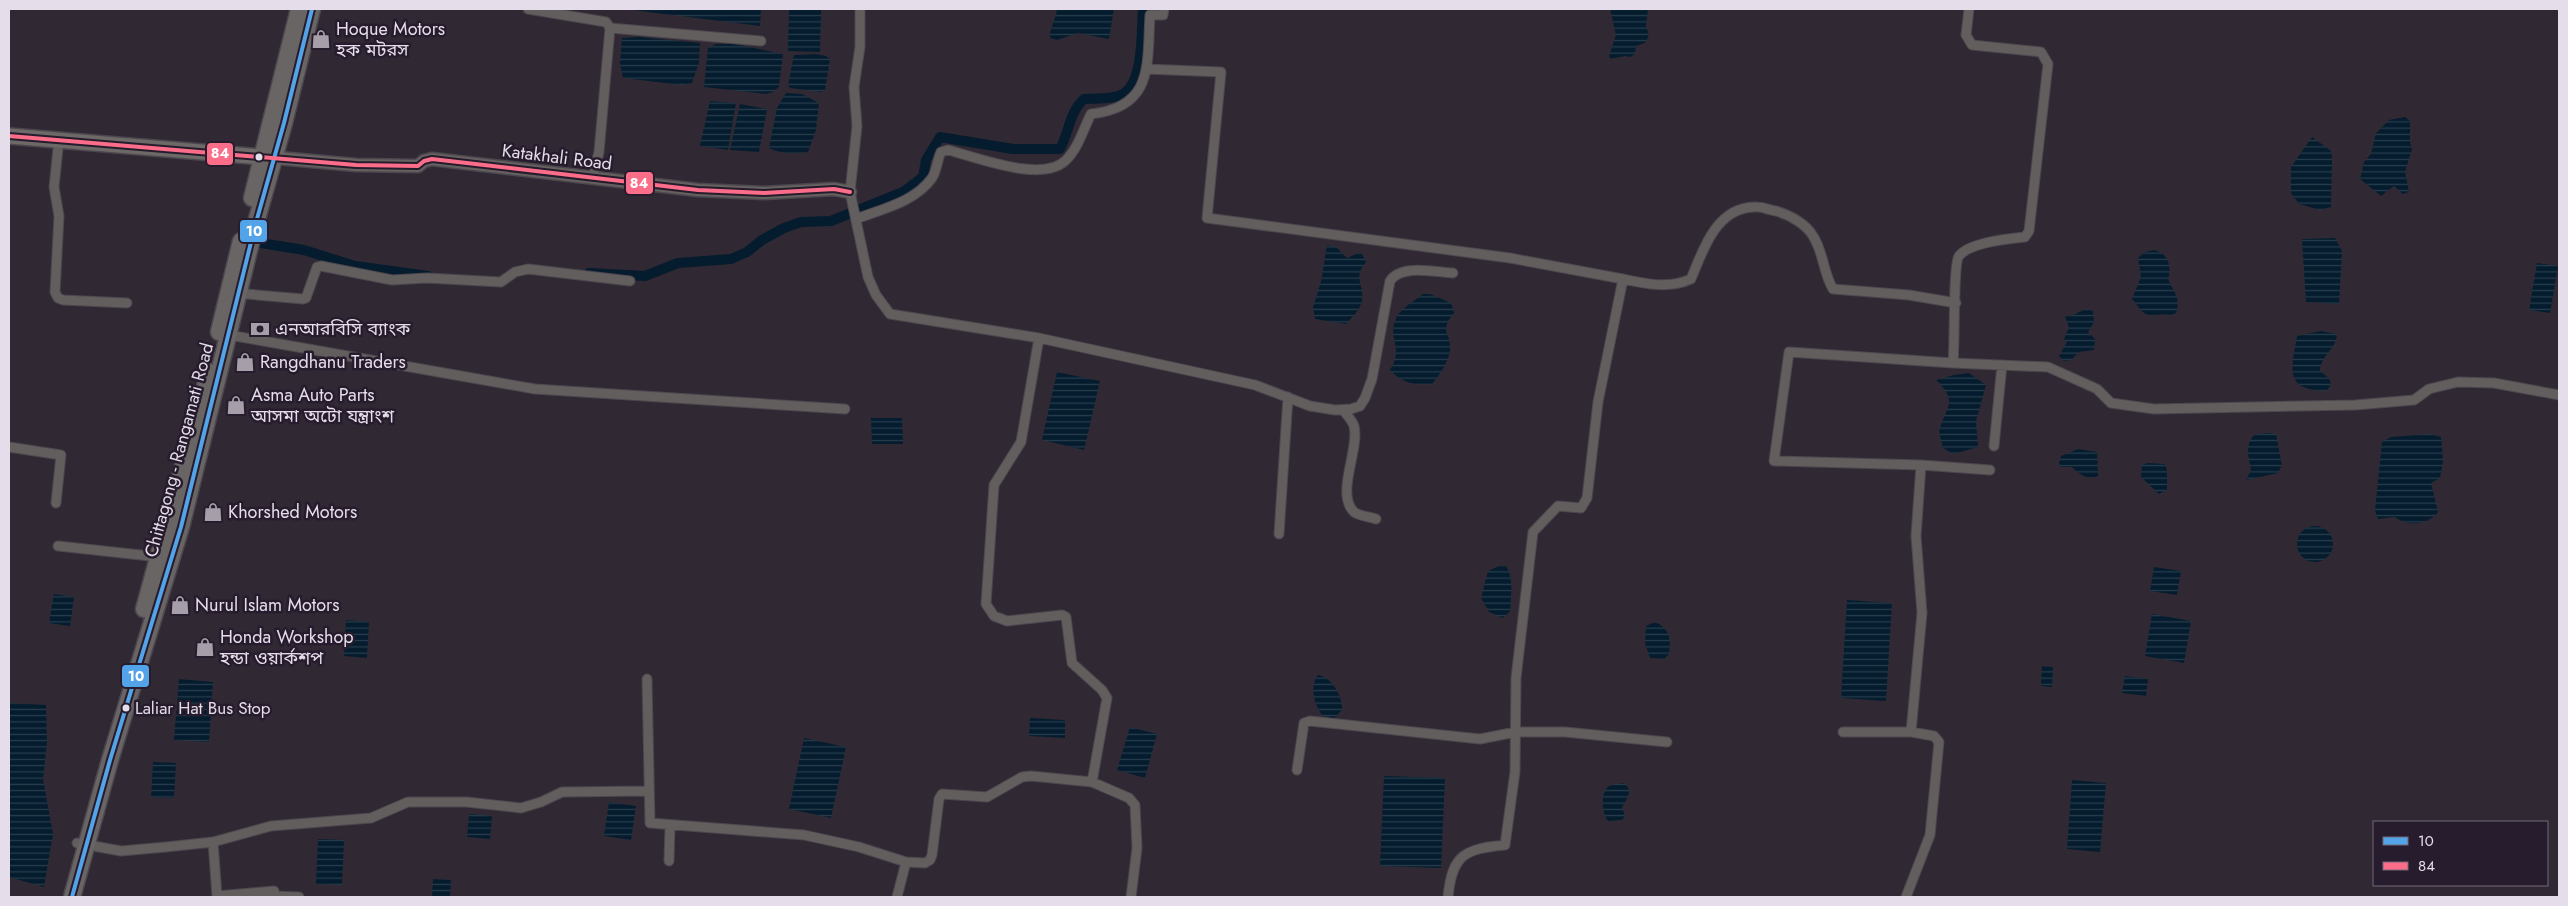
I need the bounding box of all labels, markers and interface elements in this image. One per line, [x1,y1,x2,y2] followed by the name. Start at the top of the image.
[335,16,445,63] place label: Hoque Motors হক মটরস
[310,28,332,50] shop icon: Hoque Motors হক মটরস
[500,137,614,177] street label: Katakhali Road
[206,142,234,166] line badge: 84
[211,143,229,163] text: 84
[254,152,264,162] unlabelled marker
[625,171,654,195] line badge: 84
[630,173,648,193] text: 84
[239,219,268,243] line badge: 10
[246,221,262,241] text: 10
[275,316,411,342] place label: এনআরবিসি ব্যাংক
[249,318,271,340] bank icon: এনআরবিসি ব্যাংক
[138,340,220,560] street label: Chittagong - Rangamati Road
[260,349,406,375] place label: Rangdhanu Traders
[234,351,256,373] shop icon: Rangdhanu Traders
[250,382,395,429] place label: Asma Auto Parts আসমা অটো যন্ত্রাংশ
[225,394,247,416] shop icon: Asma Auto Parts আসমা অটো যন্ত্রাংশ
[228,499,357,525] place label: Khorshed Motors
[202,501,224,523] shop icon: Khorshed Motors
[195,592,339,618] place label: Nurul Islam Motors
[169,594,191,616] shop icon: Nurul Islam Motors
[219,624,354,671] place label: Honda Workshop হন্ডা ওয়ার্কশপ
[194,636,216,658] shop icon: Honda Workshop হন্ডা ওয়ার্কশপ
[121,664,150,688] line badge: 10
[128,666,144,686] text: 10
[135,696,271,720] place label: Laliar Hat Bus Stop
[121,703,131,713] marker: Laliar Hat Bus Stop
[2373,821,2548,886] legend
[2418,830,2434,852] text: 10
[2418,855,2435,877] text: 84

